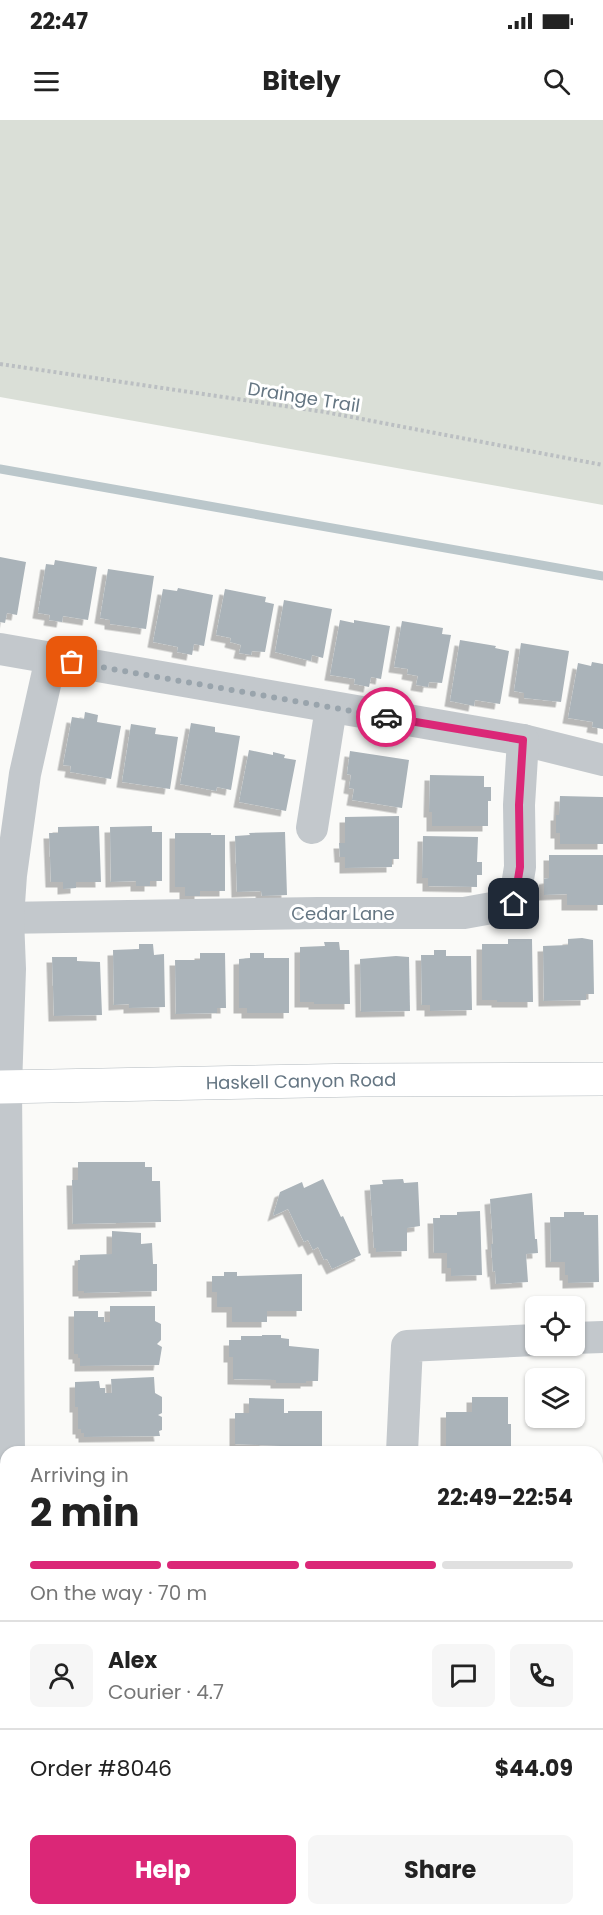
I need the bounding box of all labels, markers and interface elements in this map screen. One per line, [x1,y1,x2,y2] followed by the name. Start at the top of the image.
[30,6,88,37] text: 22:47
[262,62,341,99] text: Bitely
[30,65,63,98] icon: menu
[540,65,573,98] icon: search
[246,376,362,418] street label: Drainge Trail
[46,636,97,687] pin
[55,645,88,678] icon: bag
[356,687,416,747] courier
[370,701,403,734] icon: car
[488,878,539,929] pin
[497,887,530,920] icon: home
[291,901,395,926] street label: Cedar Lane
[206,1067,396,1095] street label: Haskell Canyon Road
[525,1296,585,1428] map controls
[525,1296,585,1356] button: locate
[525,1368,585,1428] button: layers
[30,1461,129,1489] text: Arriving in
[437,1482,573,1513] text: 22:49–22:54
[30,1485,140,1540] text: 2 min
[30,1579,207,1607] text: On the way · 70 m
[30,1644,93,1707] button: person
[432,1644,495,1707] button: chat
[510,1644,573,1707] button: phone
[108,1645,157,1676] text: Alex
[108,1678,224,1706] text: Courier · 4.7
[30,1753,172,1784] text: Order #8046
[495,1753,573,1784] text: $44.09
[30,1835,296,1904] button: Help
[308,1835,573,1904] button: Share

